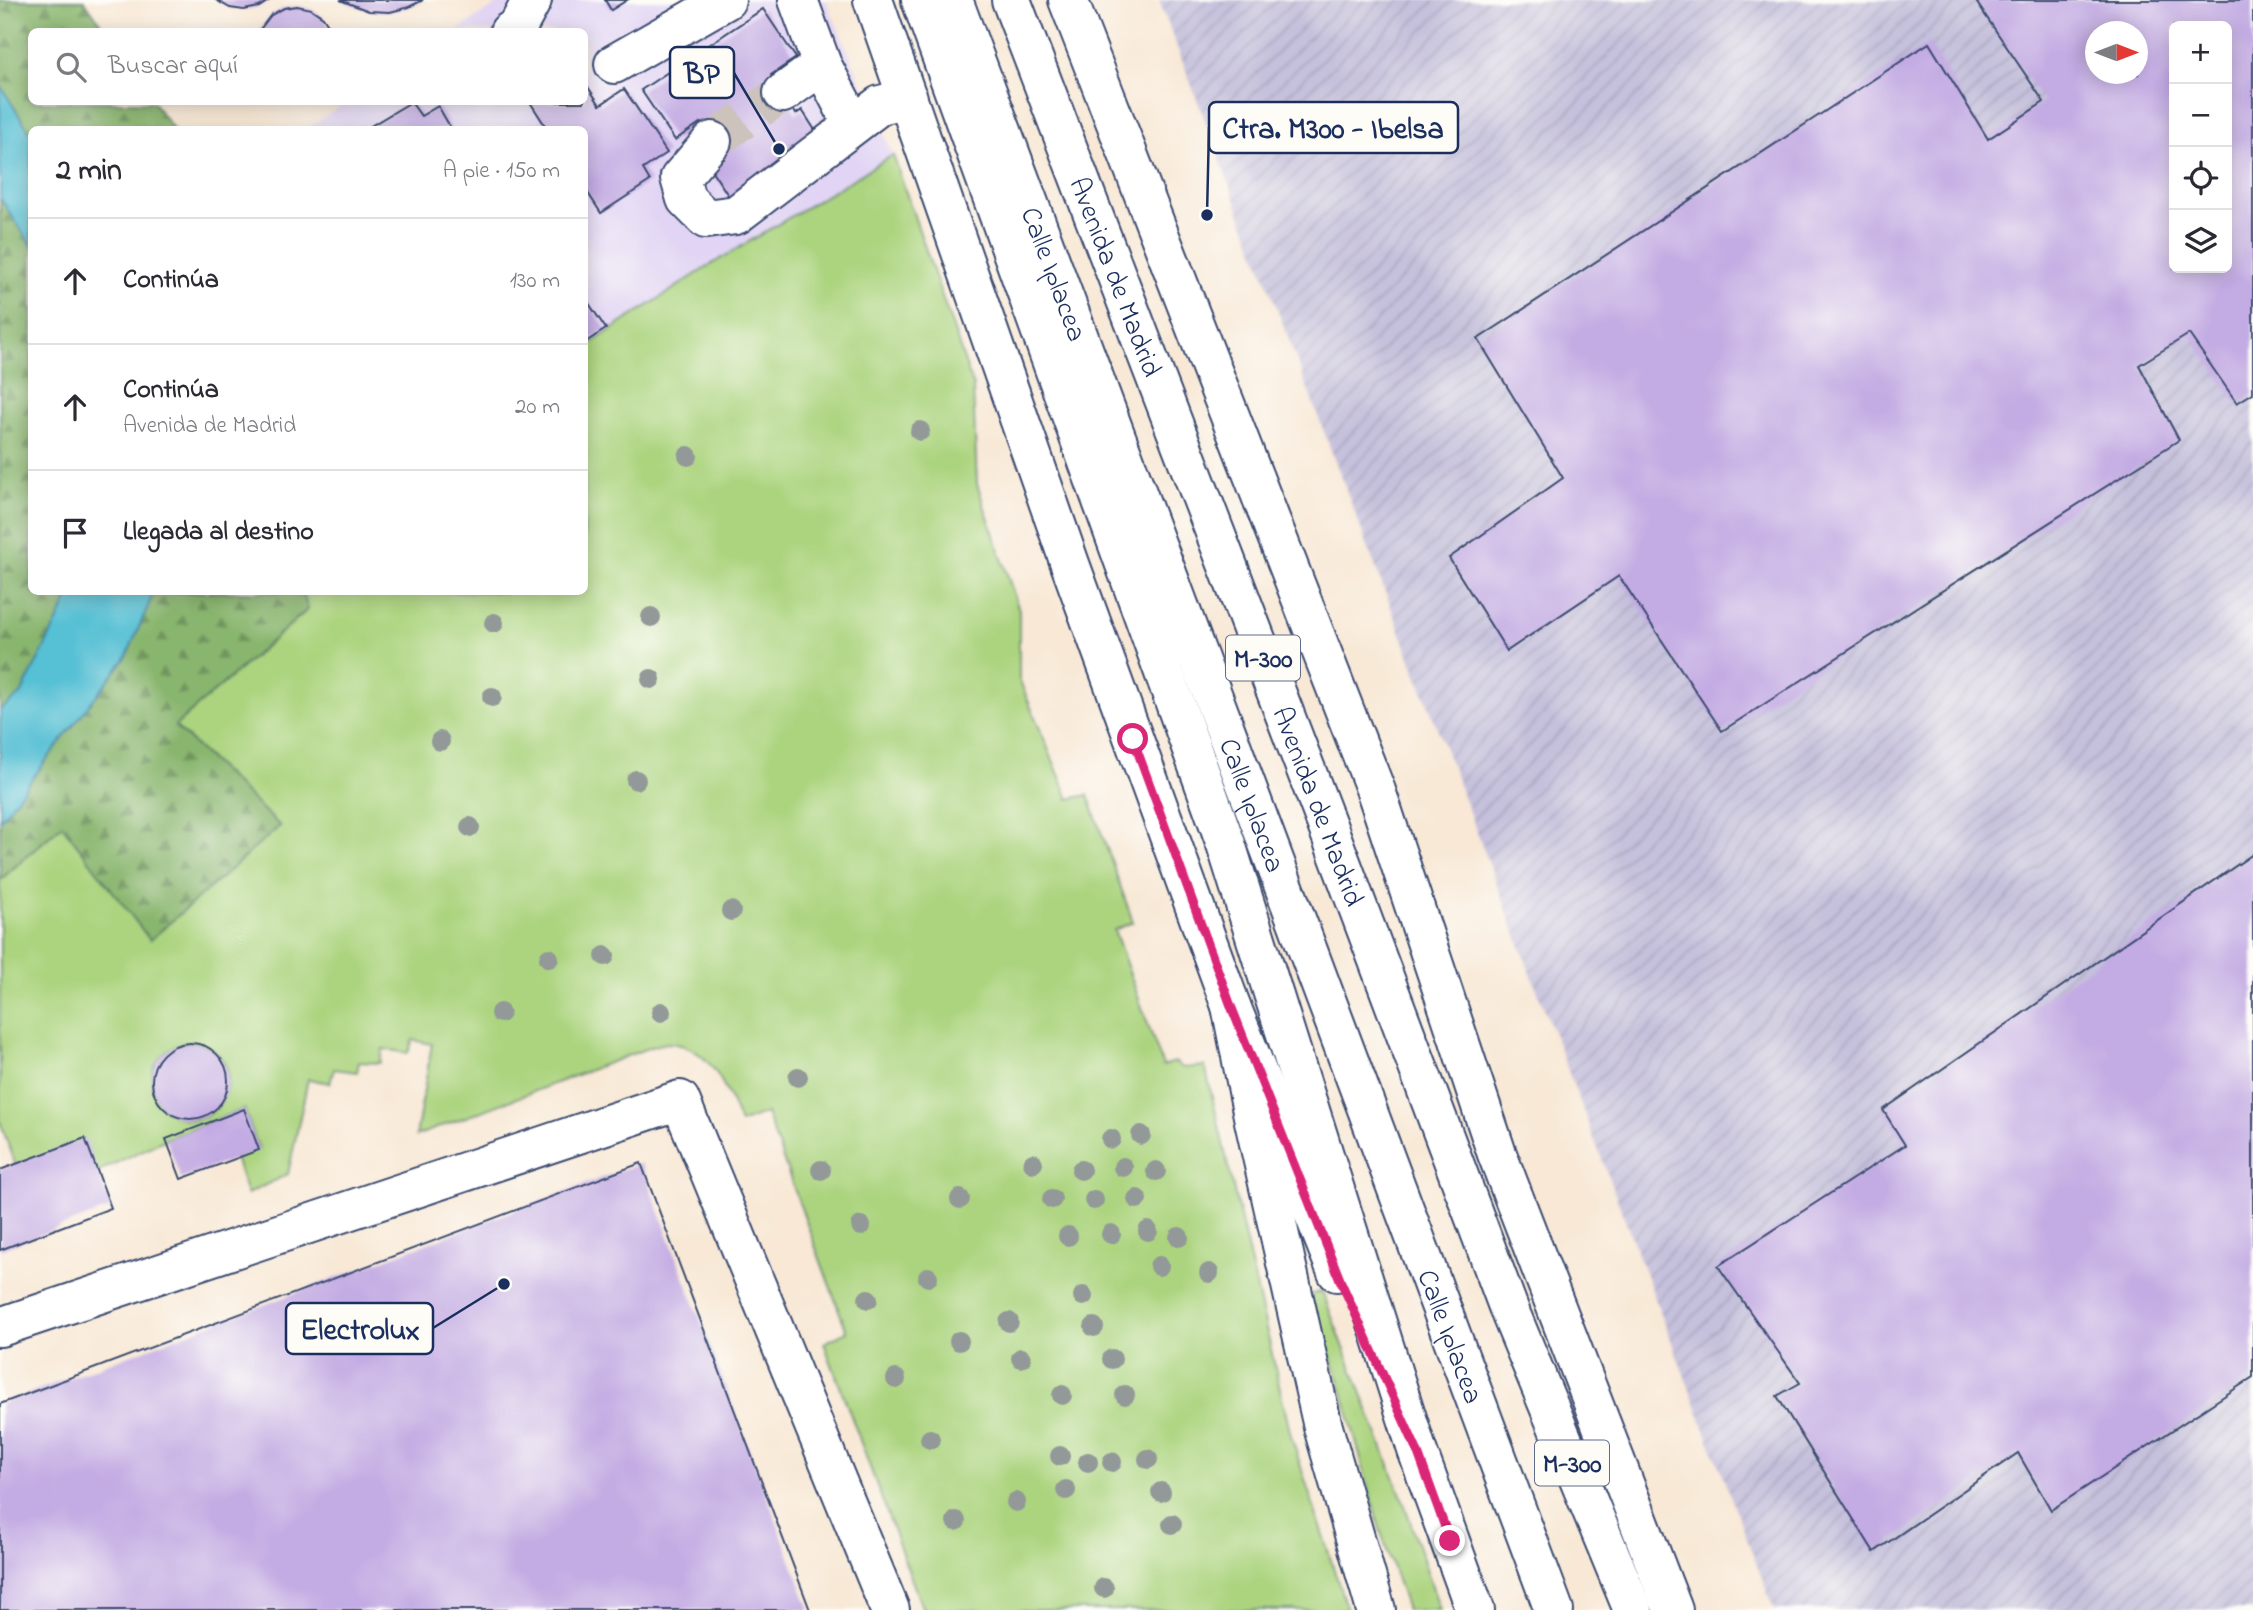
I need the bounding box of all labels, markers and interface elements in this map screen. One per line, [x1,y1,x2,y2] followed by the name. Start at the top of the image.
[2085,21,2148,84] north arrow
[2169,21,2232,273] map controls
[2169,21,2232,84] button: +
[28,28,588,105] search box
[670,47,734,98] callout: BP
[52,48,90,86] icon: search
[108,48,238,86] text: Buscar aquí
[682,54,720,98] text: BP
[2169,84,2232,147] button: −
[1209,102,1458,153] callout: Ctra. M300 - Ibelsa
[1222,109,1444,153] text: Ctra. M300 - Ibelsa
[2169,147,2232,210] button: locate
[56,150,122,194] text: 2 min
[443,155,560,188] text: A pie · 150 m
[1057,172,1171,384] street label: Avenida de Madrid
[1008,202,1096,348] street label: Calle Iplacea
[2169,210,2232,273] button: layers
[56,262,94,300] icon: ahead
[123,262,219,300] text: Continúa
[510,265,560,298] text: 130 m
[123,372,219,410] text: Continúa
[56,388,94,426] icon: ahead
[515,391,560,424] text: 20 m
[123,410,296,443] text: Avenida de Madrid
[56,514,94,552] icon: arrive
[123,514,314,552] text: Llegada al destino
[1226,636,1300,680] road number: M-300
[1260,701,1373,913] street label: Avenida de Madrid
[1117,723,1148,754] route start
[1206,733,1294,879] street label: Calle Iplacea
[1405,1264,1492,1410] street label: Calle Iplacea
[286,1303,433,1354] callout: Electrolux
[300,1310,420,1354] text: Electrolux
[1535,1440,1609,1486] road number: M-300
[1434,1525,1465,1556] route end

